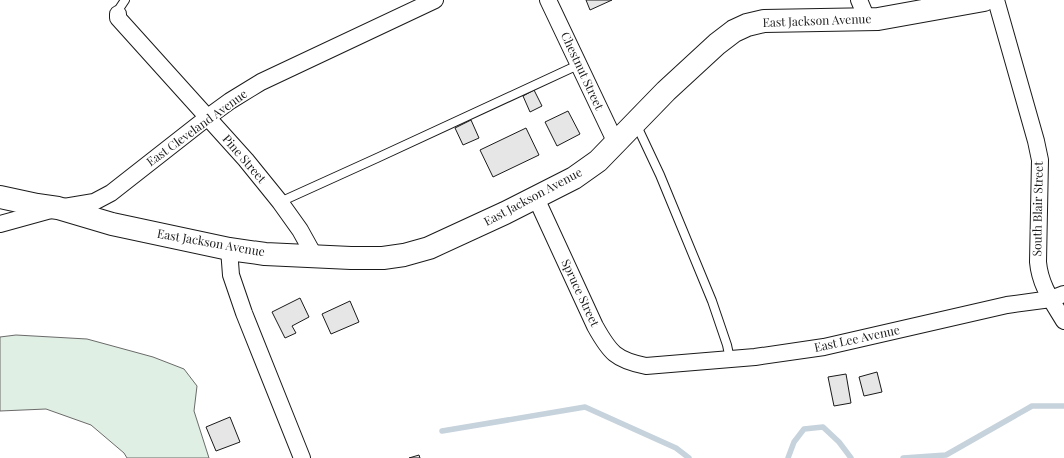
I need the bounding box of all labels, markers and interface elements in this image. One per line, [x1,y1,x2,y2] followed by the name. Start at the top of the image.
[762,10,872,30] street label: East Jackson Avenue
[558,29,608,113] street label: Chestnut Street
[143,85,250,169] street label: East Cleveland Avenue
[219,131,271,186] street label: Pine Street
[1028,161,1046,257] street label: South Blair Street
[481,163,584,229] street label: East Jackson Avenue
[156,225,266,259] street label: East Jackson Avenue
[558,256,604,330] street label: Spruce Street
[813,321,901,355] street label: East Lee Avenue

